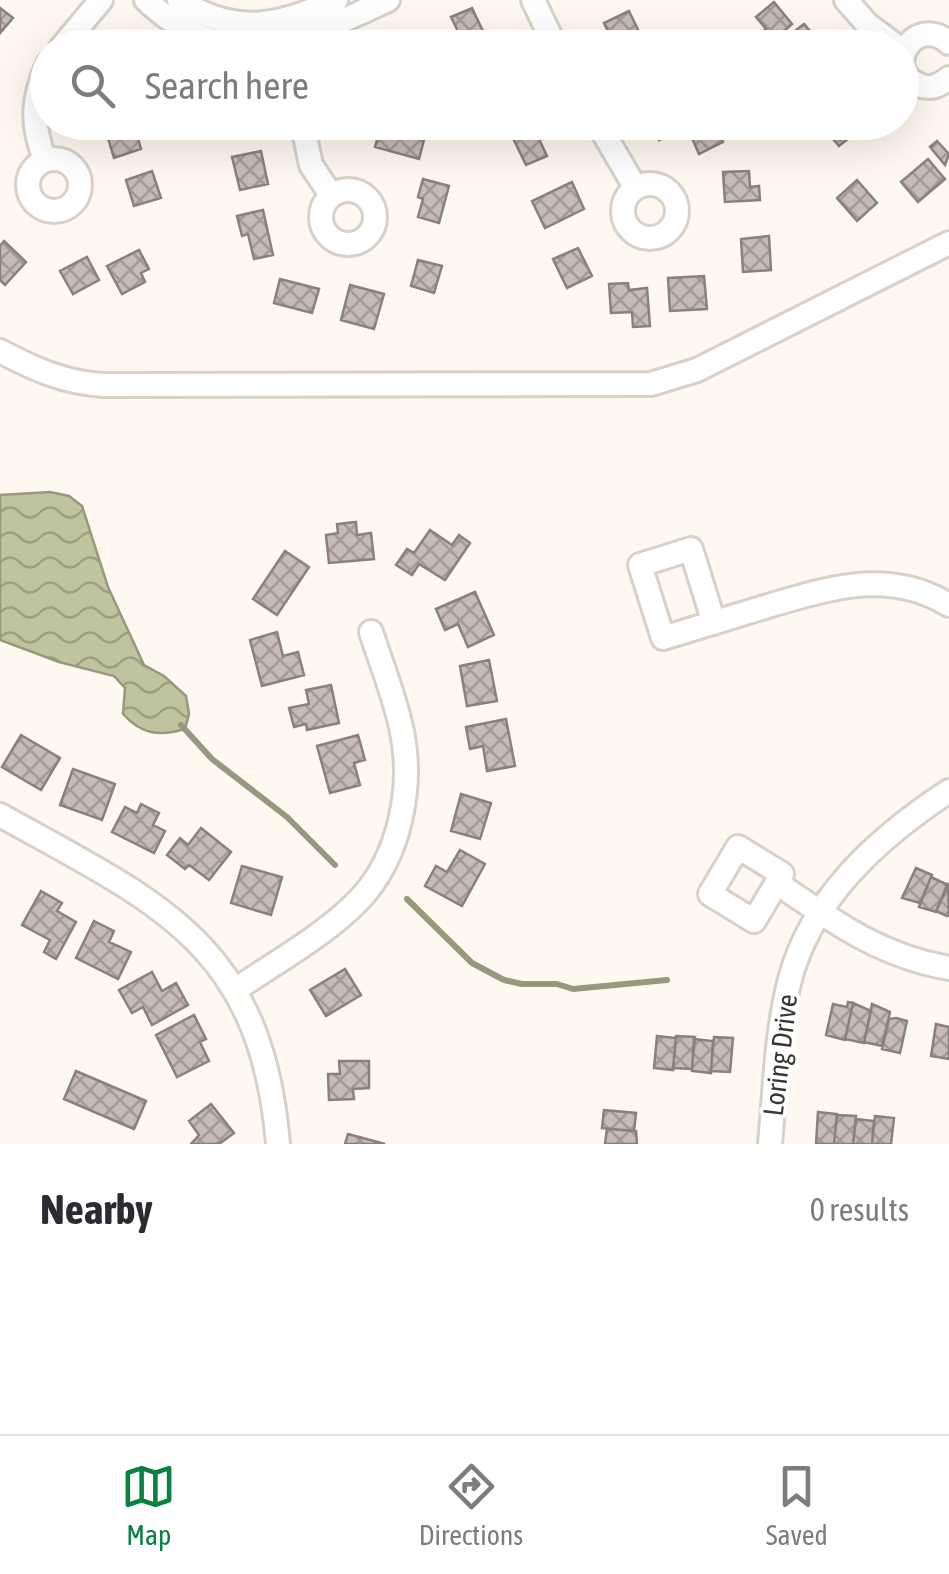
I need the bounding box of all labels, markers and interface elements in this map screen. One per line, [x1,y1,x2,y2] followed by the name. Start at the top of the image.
[30,30,919,140] search box
[65,58,120,113] icon: search
[145,64,309,107] text: Search here
[757,992,803,1118] street label: Loring Drive
[40,1185,153,1233] text: Nearby
[810,1191,909,1228] text: 0 results
[121,1459,176,1551] tab: Map
[419,1459,523,1551] tab: Directions
[766,1459,828,1551] tab: Saved

